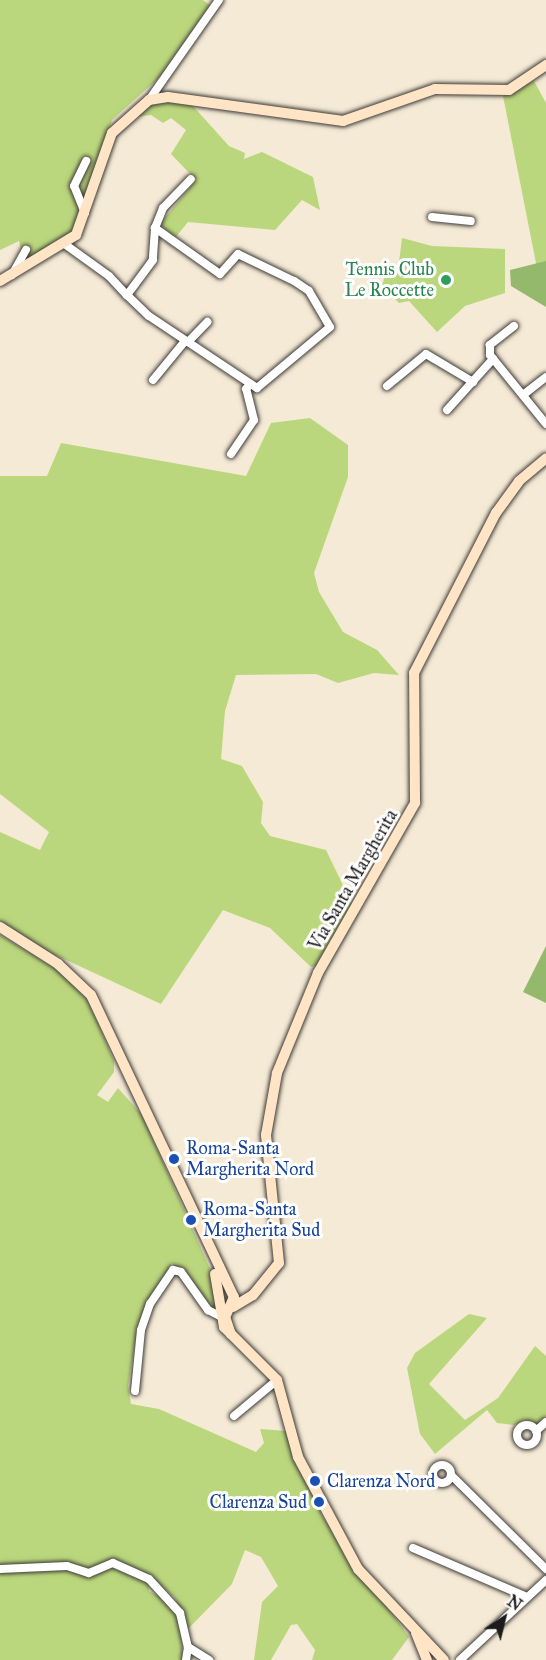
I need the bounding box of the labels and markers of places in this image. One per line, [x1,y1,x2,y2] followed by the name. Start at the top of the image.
[345,259,434,302] place label: Tennis Club Le Roccette
[439,273,453,287] marker: Tennis Club Le Roccette
[186,1138,314,1180] place label: Roma-Santa Margherita Nord
[167,1152,181,1166] marker: Roma-Santa Margherita Nord
[203,1199,320,1242] place label: Roma-Santa Margherita Sud
[184,1213,198,1227] marker: Roma-Santa Margherita Sud
[327,1470,435,1492] place label: Clarenza Nord
[308,1474,322,1488] marker: Clarenza Nord
[210,1491,307,1513] place label: Clarenza Sud
[312,1495,326,1509] marker: Clarenza Sud

